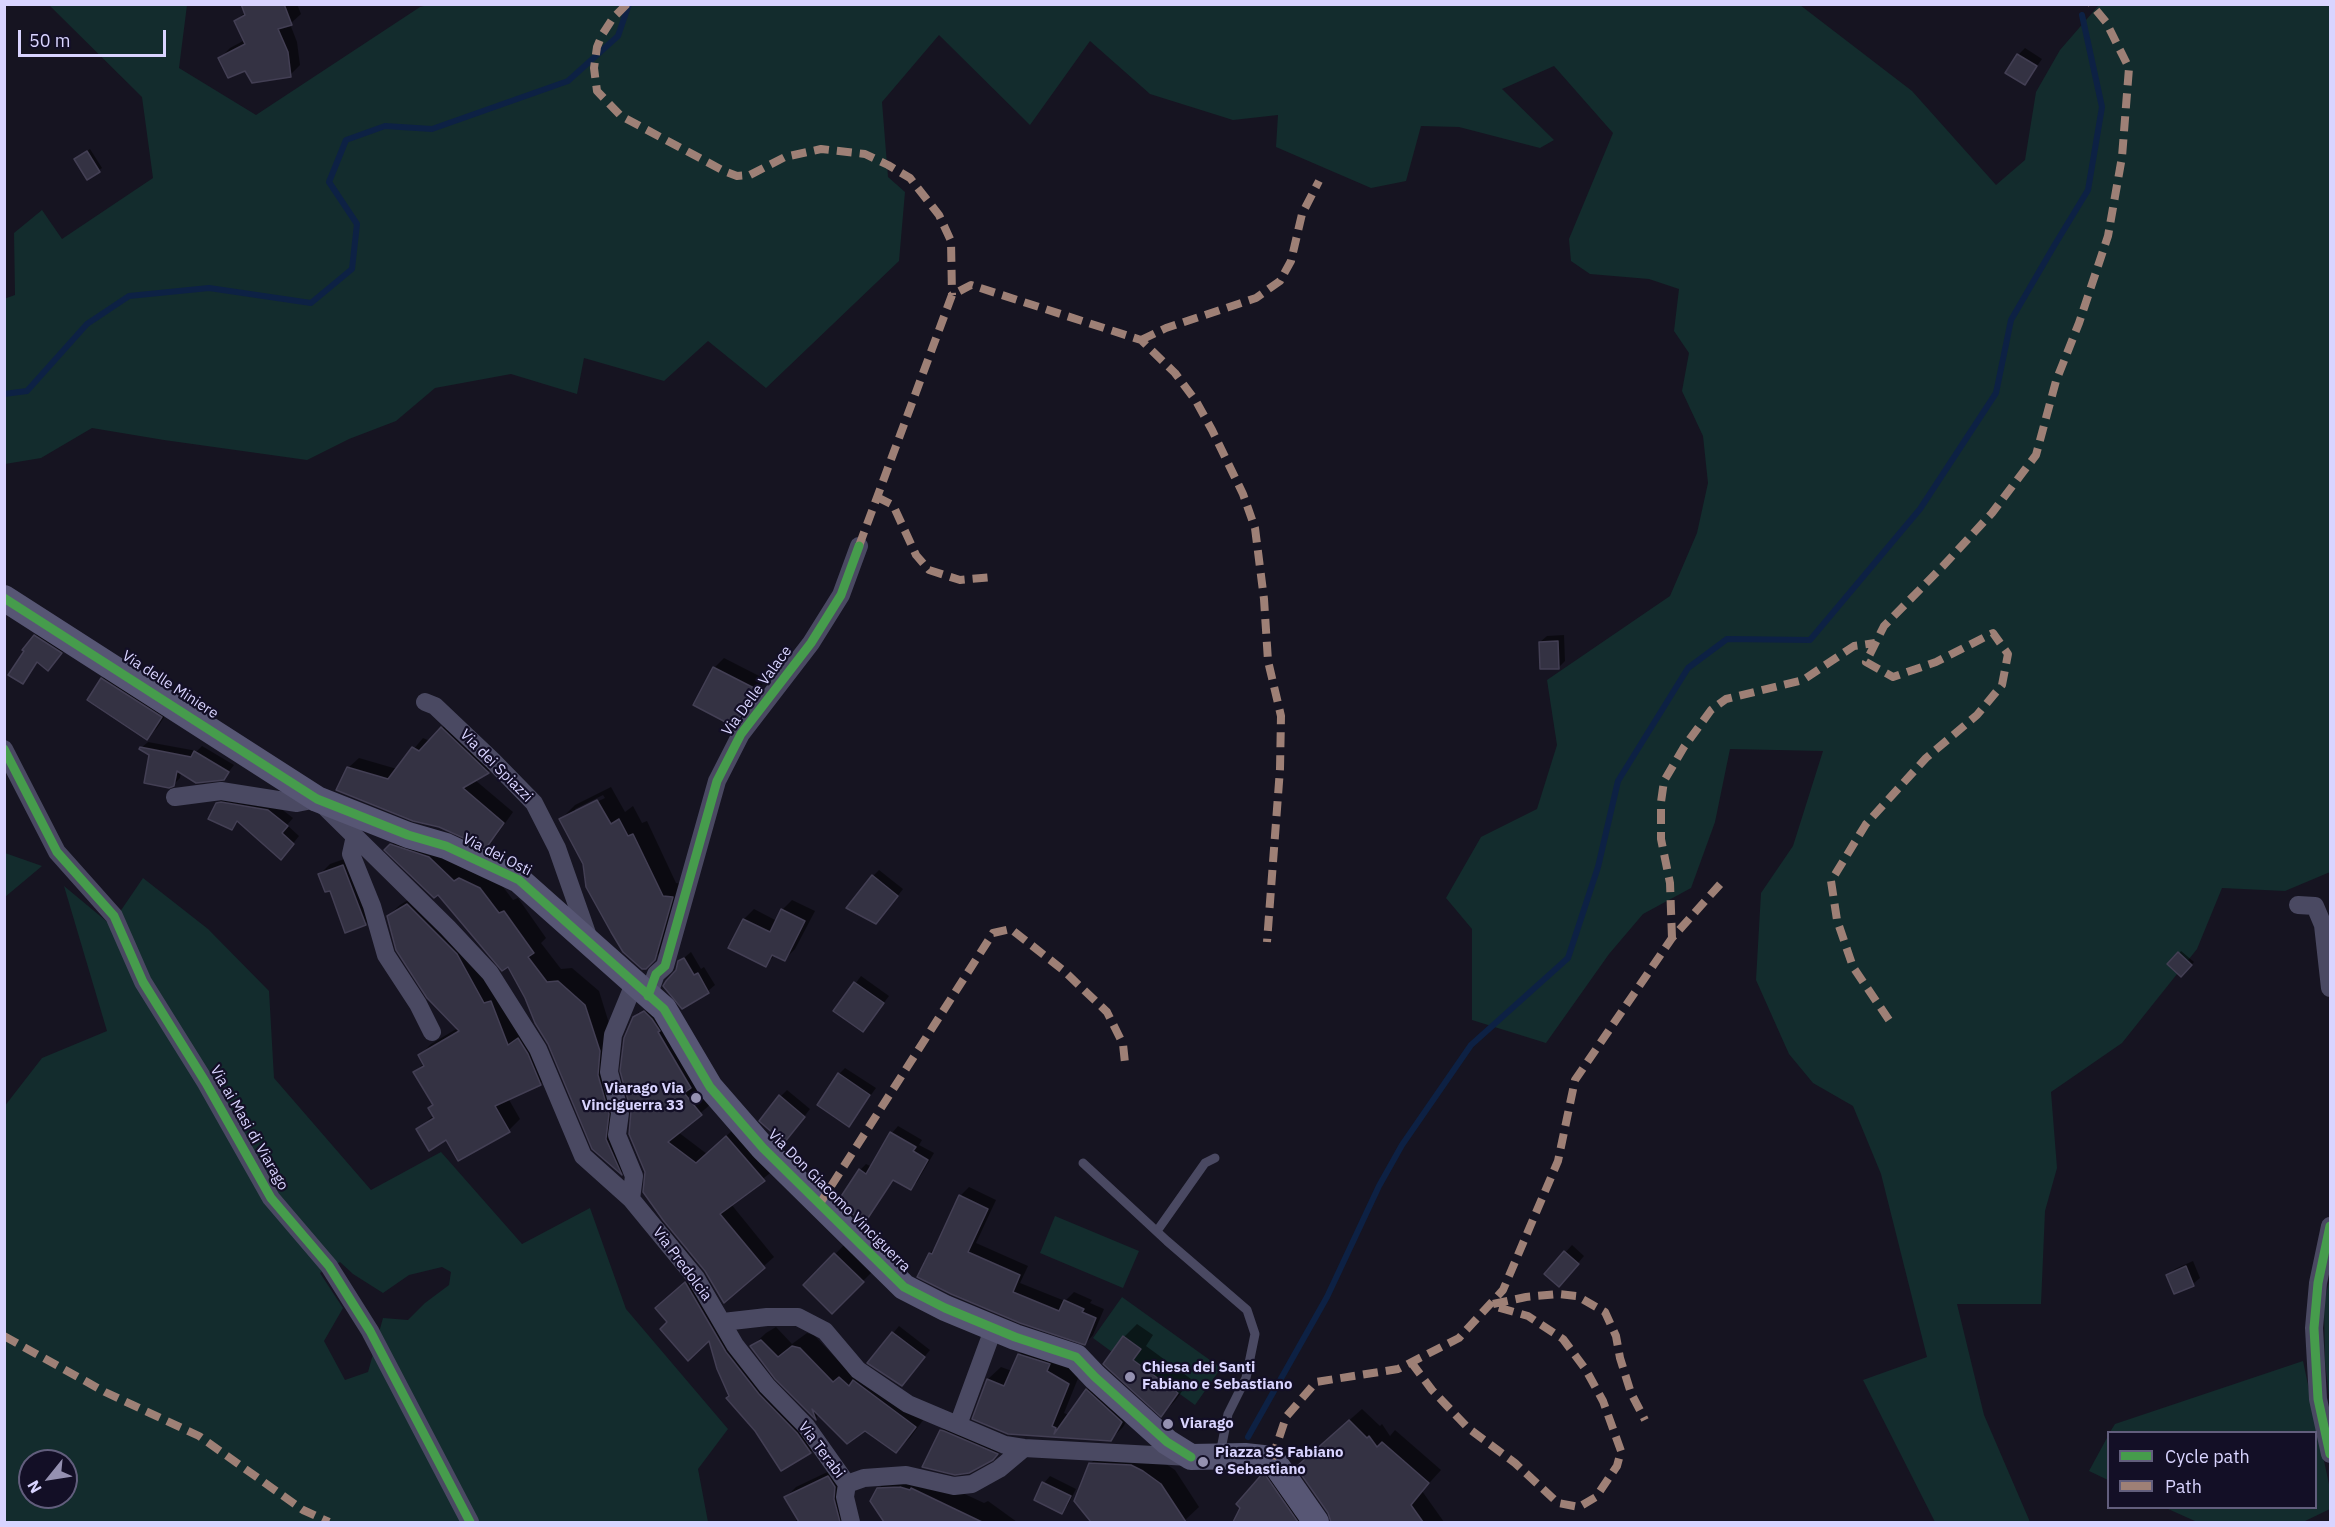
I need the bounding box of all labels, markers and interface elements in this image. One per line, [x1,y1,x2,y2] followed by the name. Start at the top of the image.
[21,18,170,56] scale bar
[29,29,71,52] text: 50 m
[718,642,796,740] street label: Via Delle Valace
[118,647,222,723] street label: Via delle Miniere
[456,726,536,806] street label: Via dei Spiazzi
[459,830,535,880] street label: Via dei Osti
[206,1062,292,1194] street label: Via ai Masi di Viarago
[581,1080,684,1115] place label: Viarago Via Vinciguerra 33
[689,1091,703,1105] marker: Viarago Via Vinciguerra 33
[764,1126,914,1276] street label: Via Don Giacomo Vinciguerra
[648,1224,716,1304] street label: Via Predolcia
[1142,1359,1292,1394] place label: Chiesa dei Santi Fabiano e Sebastiano
[1123,1370,1137,1384] marker: Chiesa dei Santi Fabiano e Sebastiano
[1180,1415,1234,1433] place label: Viarago
[1161,1417,1175,1431] marker: Viarago
[794,1418,848,1482] street label: Via Terabi
[2107,1431,2317,1509] legend
[1215,1444,1343,1479] place label: Piazza SS Fabiano e Sebastiano
[2165,1445,2250,1468] text: Cycle path
[18,1449,78,1509] north arrow
[1196,1455,1210,1469] marker: Piazza SS Fabiano e Sebastiano
[2165,1475,2202,1498] text: Path
[23,1477,46,1497] text: N

